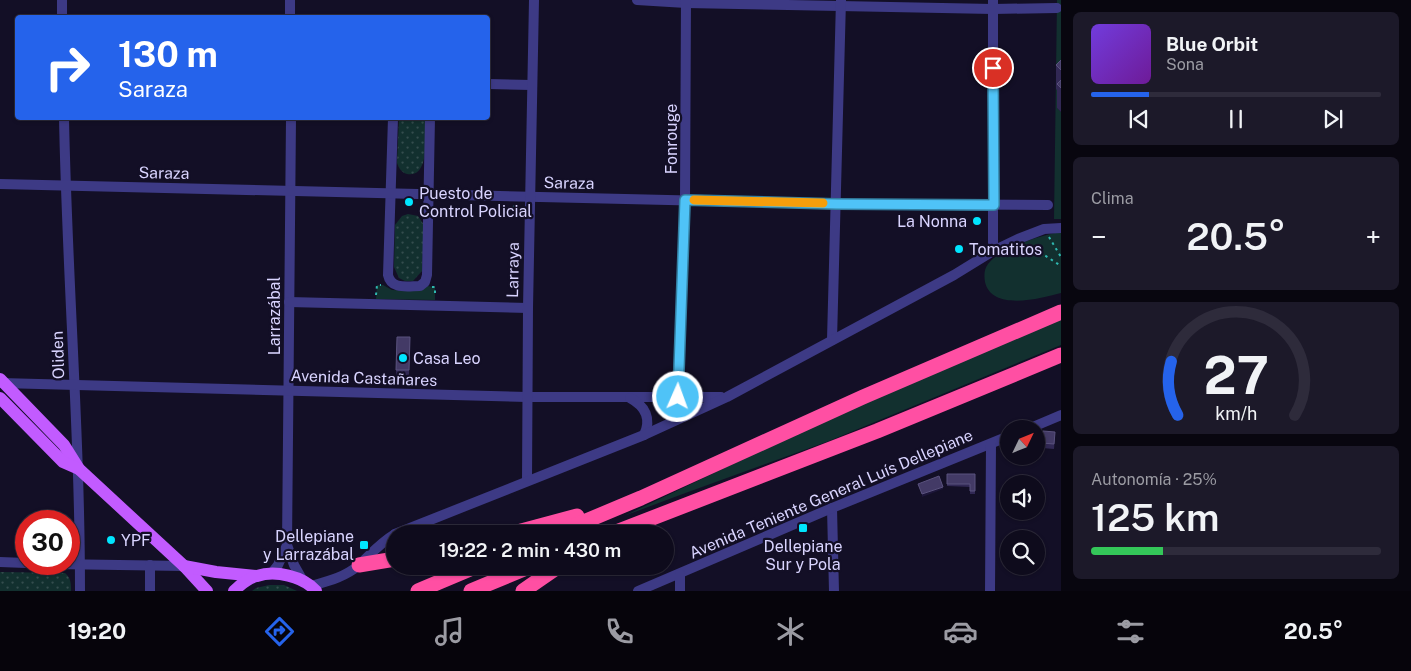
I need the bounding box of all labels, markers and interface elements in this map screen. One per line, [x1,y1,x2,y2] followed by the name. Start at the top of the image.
[1166,33,1258,55] text: Blue Orbit
[118,34,218,75] text: 130 m
[35,35,100,100] icon: right
[972,47,1014,89] pin
[979,54,1007,82] icon: arrive
[1166,55,1204,74] text: Sona
[118,76,188,102] text: Saraza
[662,104,681,174] street label: Fonrouge
[1125,105,1153,133] icon: previous
[1222,105,1250,133] icon: pause
[1319,105,1347,133] icon: next
[138,163,190,183] street label: Saraza
[543,173,595,193] street label: Saraza
[419,184,532,221] place label: Puesto de Control Policial
[1091,189,1134,208] text: Clima
[403,196,415,208] marker: Puesto de Control Policial
[897,212,967,231] place label: La Nonna
[1186,214,1286,259] text: 20.5°
[971,215,983,227] marker: La Nonna
[1091,220,1107,253] text: −
[1365,220,1381,253] text: +
[969,240,1042,259] place label: Tomatitos
[503,242,523,298] street label: Larraya
[953,243,965,255] marker: Tomatitos
[265,277,284,355] street label: Larrazábal
[48,331,68,379] street label: Oliden
[1203,345,1269,406] text: 27
[413,349,481,368] place label: Casa Leo
[397,352,409,364] marker: Casa Leo
[290,366,438,390] street label: Avenida Castañares
[651,370,703,422] position arrow
[1215,403,1257,424] text: km/h
[1000,420,1045,465] north arrow
[1000,420,1045,575] map controls
[686,425,976,563] street label: Avenida Teniente General Luís Dellepiane
[1091,470,1217,489] text: Autonomía · 25%
[1000,475,1045,520] button: sound
[1091,495,1220,540] text: 125 km
[15,510,80,575] speed limit sign: 30
[797,522,809,534] marker: Dellepiane Sur y Pola
[263,527,354,564] place label: Dellepiane y Larrazábal
[1000,530,1045,575] button: search
[121,531,150,550] place label: YPF
[105,534,117,546] marker: YPF
[764,537,842,574] place label: Dellepiane Sur y Pola
[358,539,370,551] marker: Dellepiane y Larrazábal
[439,539,621,561] text: 19:22 · 2 min · 430 m
[262,614,297,649] icon: directions
[432,614,467,649] icon: music
[602,614,637,649] icon: phone
[773,614,808,649] icon: climate
[943,614,978,649] icon: car
[1113,614,1148,649] icon: filters
[68,618,126,644] text: 19:20
[1284,618,1343,644] text: 20.5°

